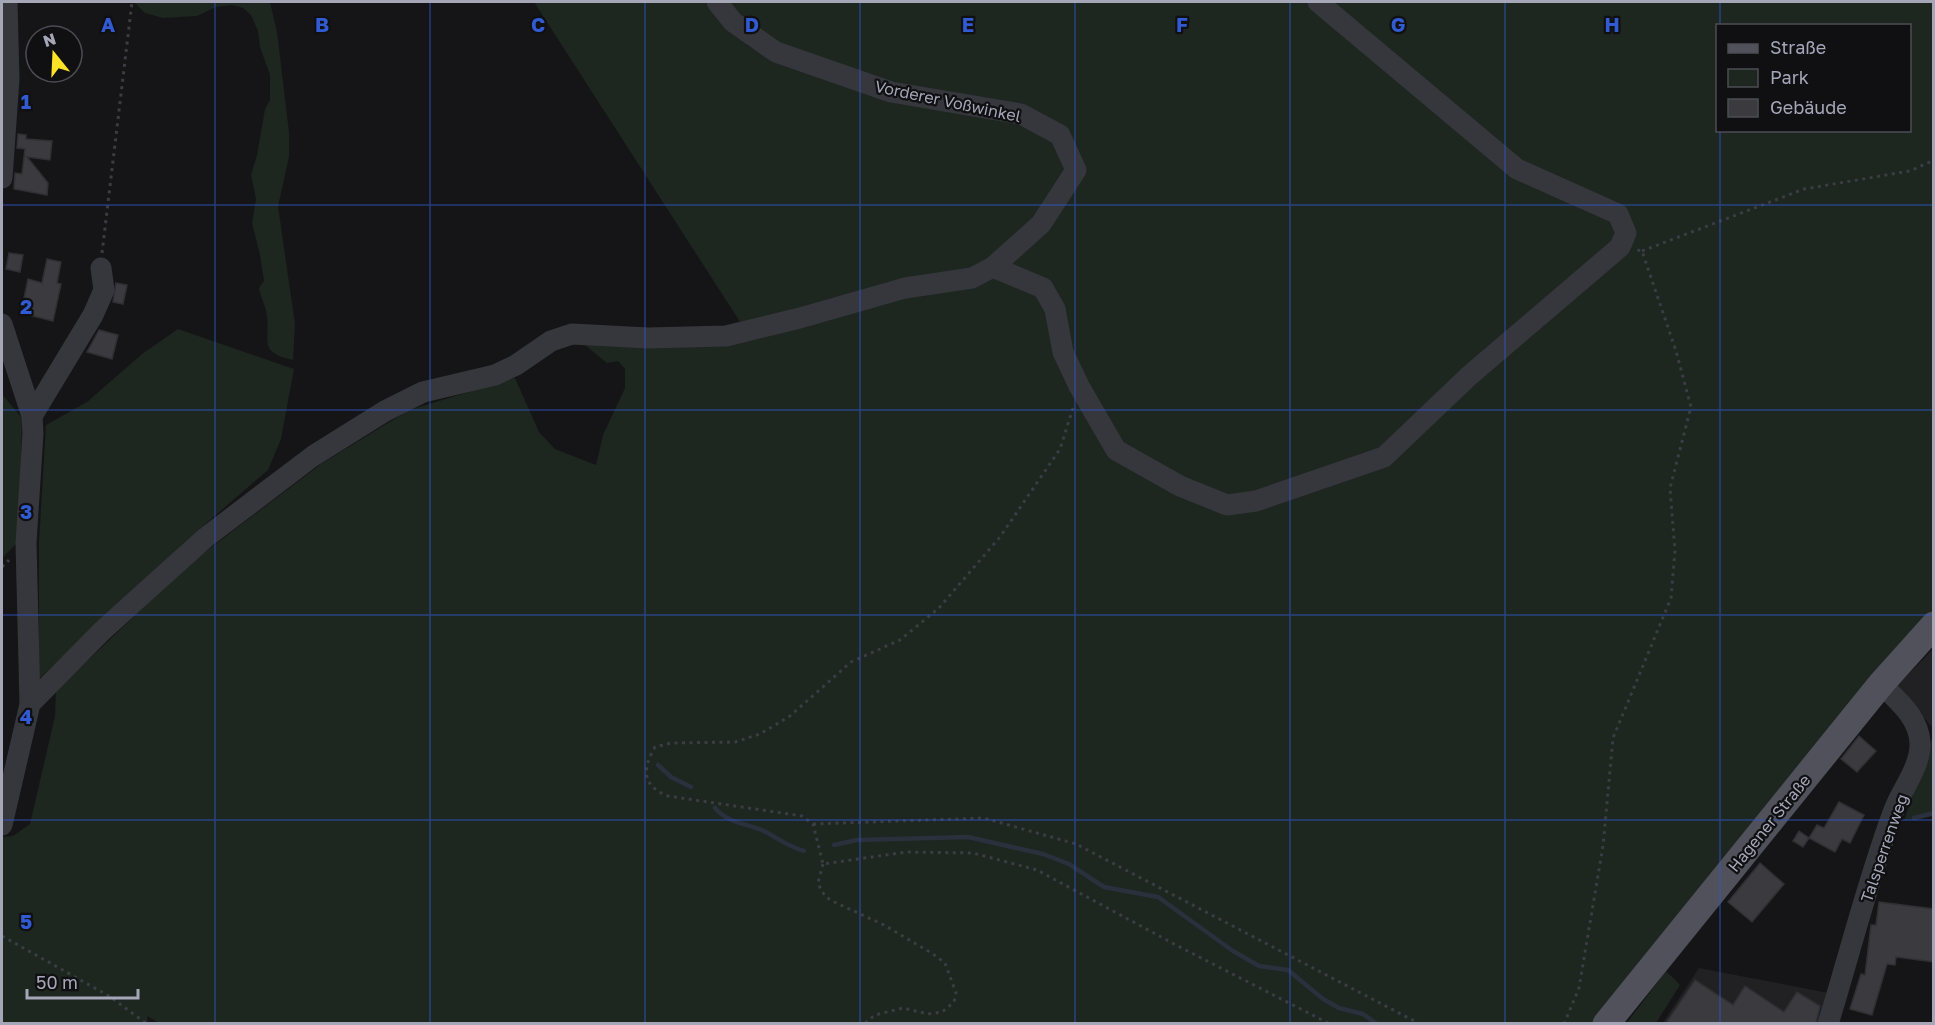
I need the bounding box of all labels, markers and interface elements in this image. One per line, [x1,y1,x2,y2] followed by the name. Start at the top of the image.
[101,12,115,36] text: A
[315,12,329,36] text: B
[531,12,545,36] text: C
[745,12,759,36] text: D
[962,12,974,36] text: E
[1176,12,1188,36] text: F
[1391,12,1405,36] text: G
[1604,12,1620,36] text: H
[24,24,84,84] north arrow
[1716,24,1911,132] legend
[40,28,58,51] text: N
[1770,36,1826,58] text: Straße
[1770,66,1809,88] text: Park
[873,76,1023,126] street label: Vorderer Voßwinkel
[21,89,31,113] text: 1
[1770,96,1847,118] text: Gebäude
[20,294,32,318] text: 2
[20,499,32,523] text: 3
[20,704,32,728] text: 4
[1724,770,1814,876] street label: Hagener Straße
[1856,791,1912,905] street label: Talsperrenweg
[20,909,32,933] text: 5
[27,962,138,1000] scale bar
[36,971,78,993] text: 50 m

